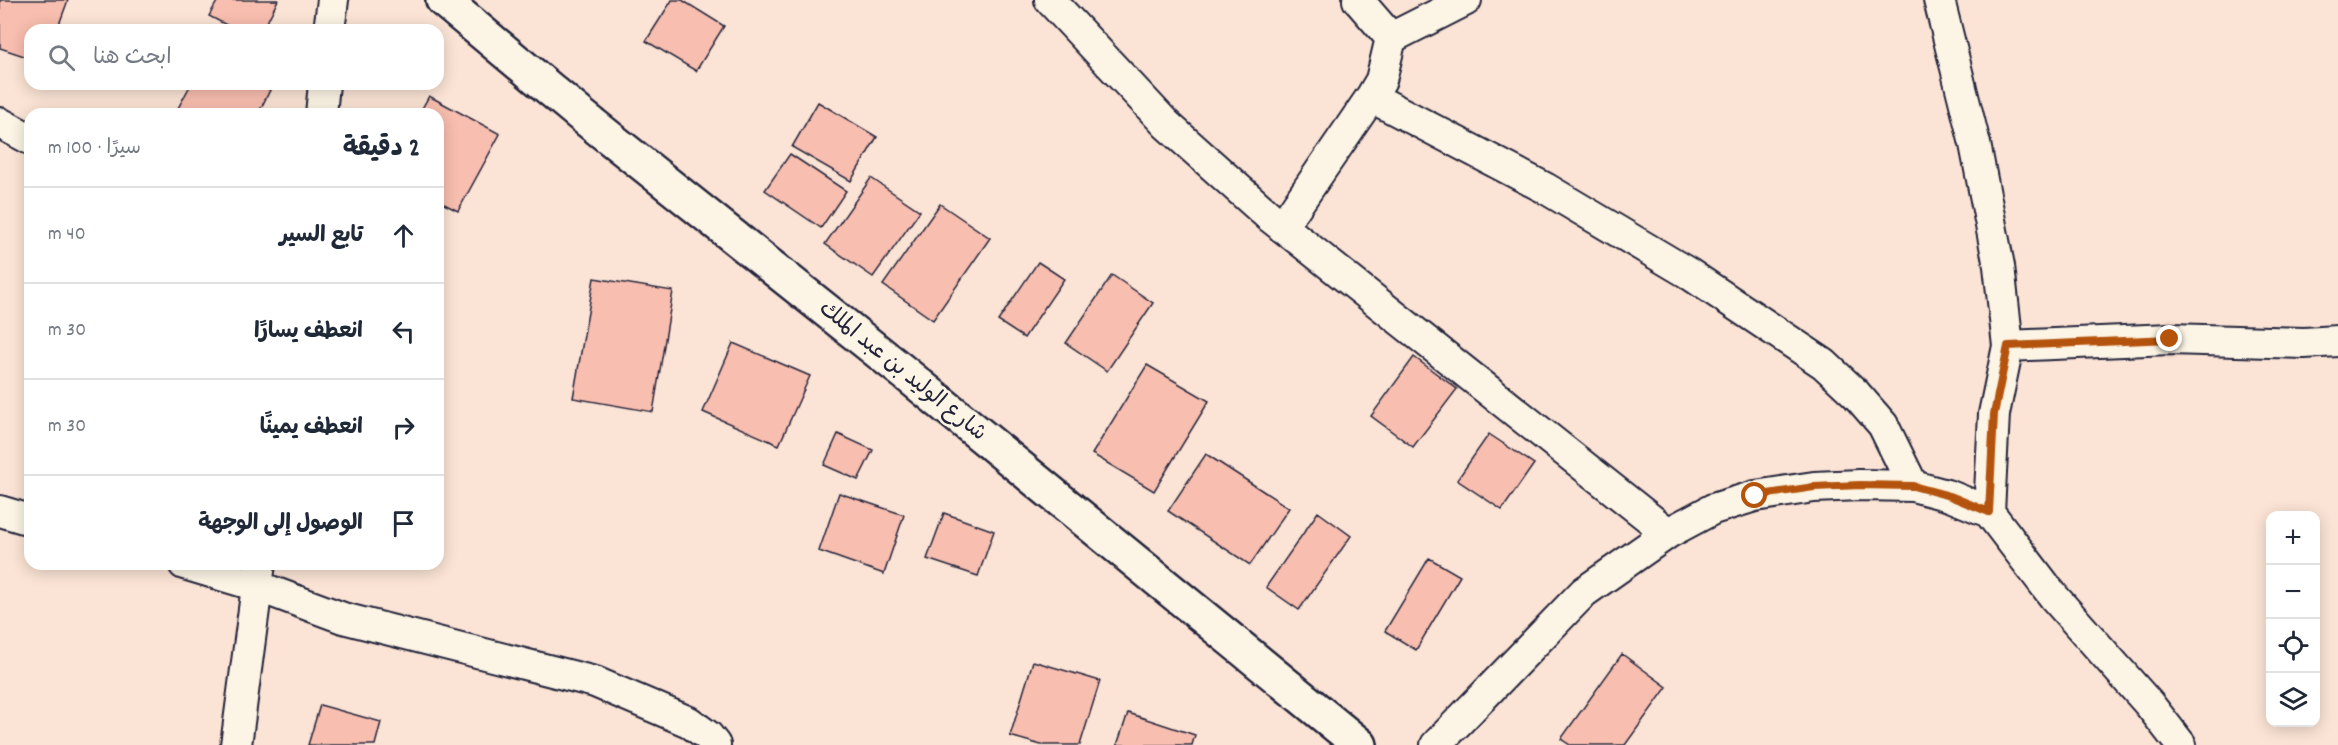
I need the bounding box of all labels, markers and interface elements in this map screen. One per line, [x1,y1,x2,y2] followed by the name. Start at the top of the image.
[24,24,444,90] search box
[45,41,78,74] icon: search
[93,43,172,74] text: ابحث هنا
[343,131,420,168] text: 2 دقيقة
[48,135,141,163] text: سيرًا · 100 m
[387,219,420,252] icon: ahead
[48,221,86,249] text: 40 m
[280,221,363,252] text: تابع السير
[811,295,993,449] street label: شارع الوليد بن عبد الملك
[387,315,420,348] icon: left
[48,317,86,345] text: 30 m
[254,317,363,348] text: انعطف يسارًا
[2156,325,2182,351] route end
[387,411,420,444] icon: right
[48,413,86,441] text: 30 m
[260,413,363,444] text: انعطف يمينًا
[1741,482,1767,508] route start
[387,507,420,540] icon: arrive
[198,509,363,540] text: الوصول إلى الوجهة
[2266,511,2320,727] map controls
[2266,511,2320,565] button: +
[2266,565,2320,619] button: −
[2266,619,2320,673] button: locate
[2266,673,2320,727] button: layers

